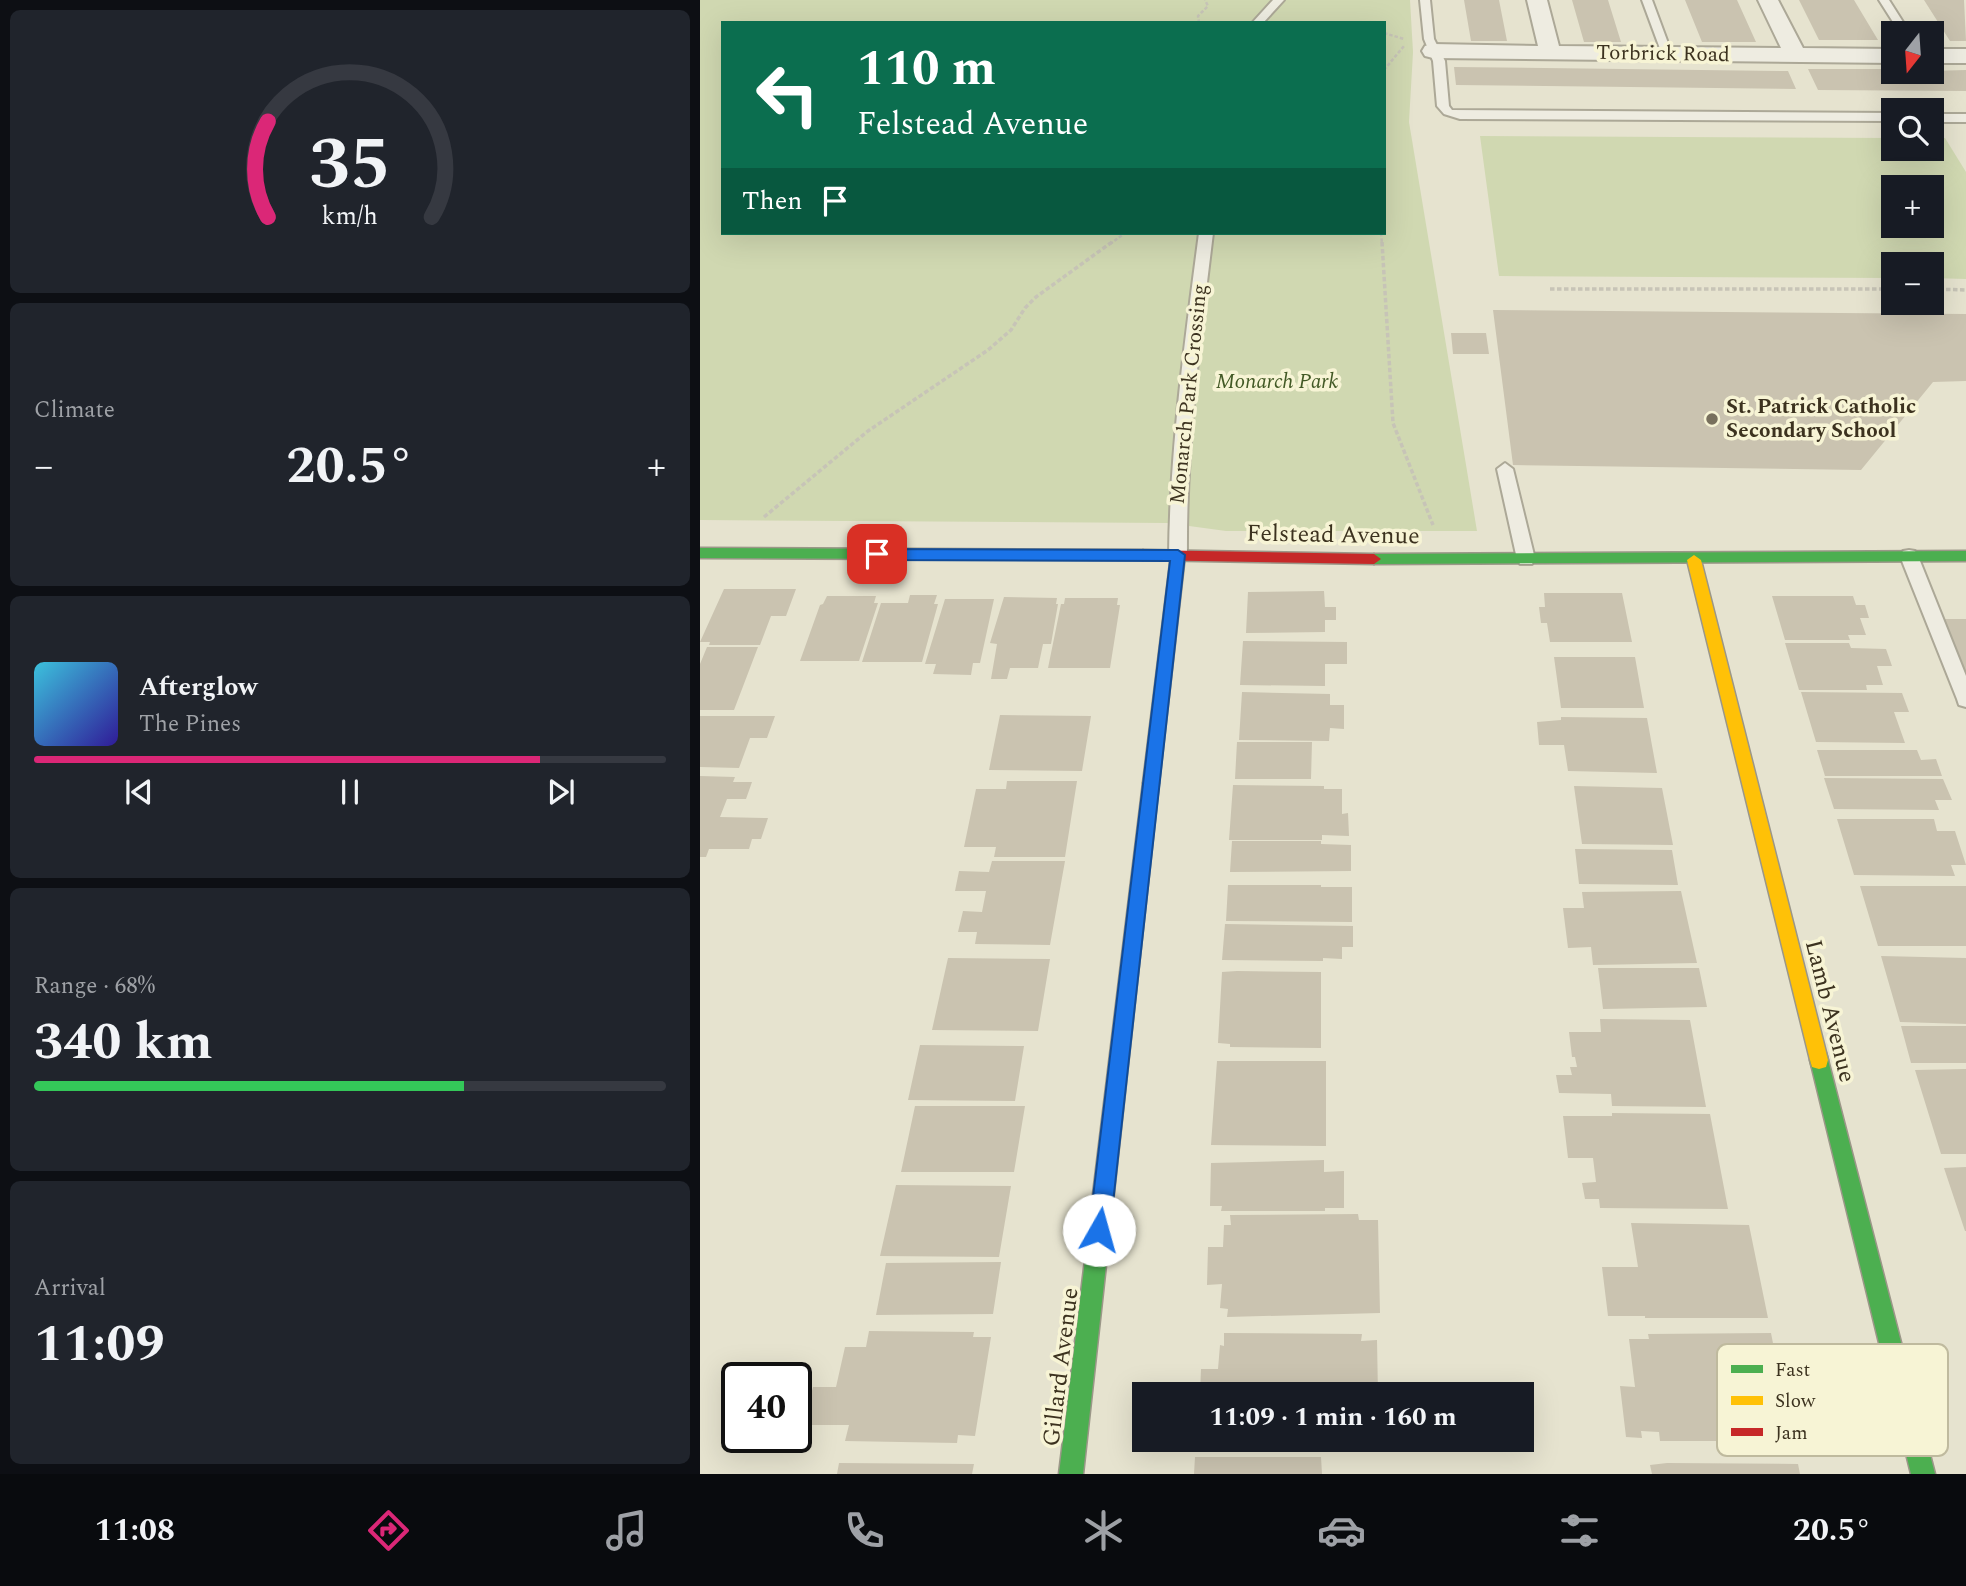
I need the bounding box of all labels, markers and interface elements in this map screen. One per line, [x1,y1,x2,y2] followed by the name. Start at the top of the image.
[1881,21,1944,84] north arrow
[1881,21,1944,315] map controls
[857,32,996,107] text: 110 m
[1596,37,1730,71] street label: Torbrick Road
[742,49,833,140] icon: left
[1881,98,1944,161] button: search
[857,100,1088,149] text: Felstead Avenue
[309,111,391,222] text: 35
[1881,175,1944,238] button: +
[742,181,802,221] text: Then
[816,182,854,220] icon: arrive
[322,198,378,236] text: km/h
[1881,252,1944,315] button: −
[1162,282,1216,506] street label: Monarch Park Crossing
[1216,366,1339,398] park label: Monarch Park
[1726,391,1916,447] place label: St. Patrick Catholic Secondary School
[34,393,115,428] text: Climate
[1704,411,1720,427] marker: St. Patrick Catholic Secondary School
[286,427,414,506] text: 20.5°
[34,438,53,496] text: −
[647,438,666,496] text: +
[1246,515,1420,555] street label: Felstead Avenue
[847,524,907,584] pin
[858,535,896,573] icon: arrive
[139,667,258,707] text: Afterglow
[139,707,241,742] text: The Pines
[120,773,158,811] icon: previous
[331,773,369,811] icon: pause
[542,773,580,811] icon: next
[1795,936,1865,1086] street label: Lamb Avenue
[34,969,155,1004] text: Range · 68%
[34,1003,213,1082] text: 340 km
[1062,1193,1136,1267] position arrow
[34,1271,106,1306] text: Arrival
[1033,1285,1089,1449] street label: Gillard Avenue
[34,1305,165,1384] text: 11:09
[1717,1344,1948,1456] legend
[1775,1356,1811,1385] text: Fast
[721,1362,812,1453] speed limit sign: 40
[1775,1387,1816,1416] text: Slow
[1209,1397,1457,1437] text: 11:09 · 1 min · 160 m
[1775,1419,1807,1448] text: Jam
[95,1506,175,1555] text: 11:08
[364,1506,413,1555] icon: directions
[602,1506,651,1555] icon: music
[840,1506,889,1555] icon: phone
[1079,1506,1128,1555] icon: climate
[1317,1506,1366,1555] icon: car
[1555,1506,1604,1555] icon: filters
[1793,1506,1871,1555] text: 20.5°

